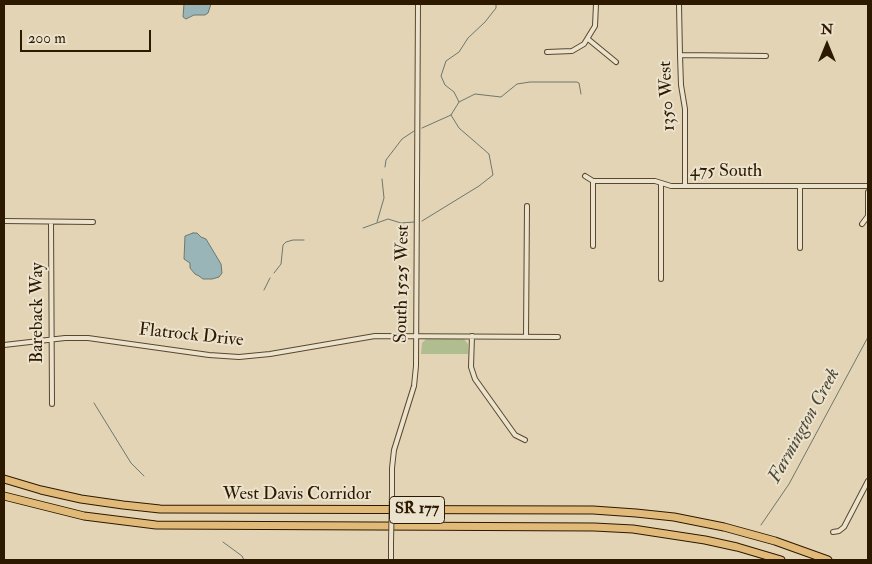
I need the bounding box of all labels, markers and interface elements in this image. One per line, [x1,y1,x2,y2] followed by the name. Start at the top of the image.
[22,20,154,52] scale bar
[802,20,852,70] north arrow
[821,21,833,38] text: N
[28,29,66,48] text: 200 m
[655,60,681,132] street label: 1350 West
[690,161,762,183] street label: 475 South
[391,225,415,343] street label: South 1525 West
[27,262,49,364] street label: Bareback Way
[137,320,245,352] street label: Flatrock Drive
[764,365,846,487] water label: Farmington Creek
[223,484,371,506] street label: West Davis Corridor
[390,496,444,524] road number: SR 177

